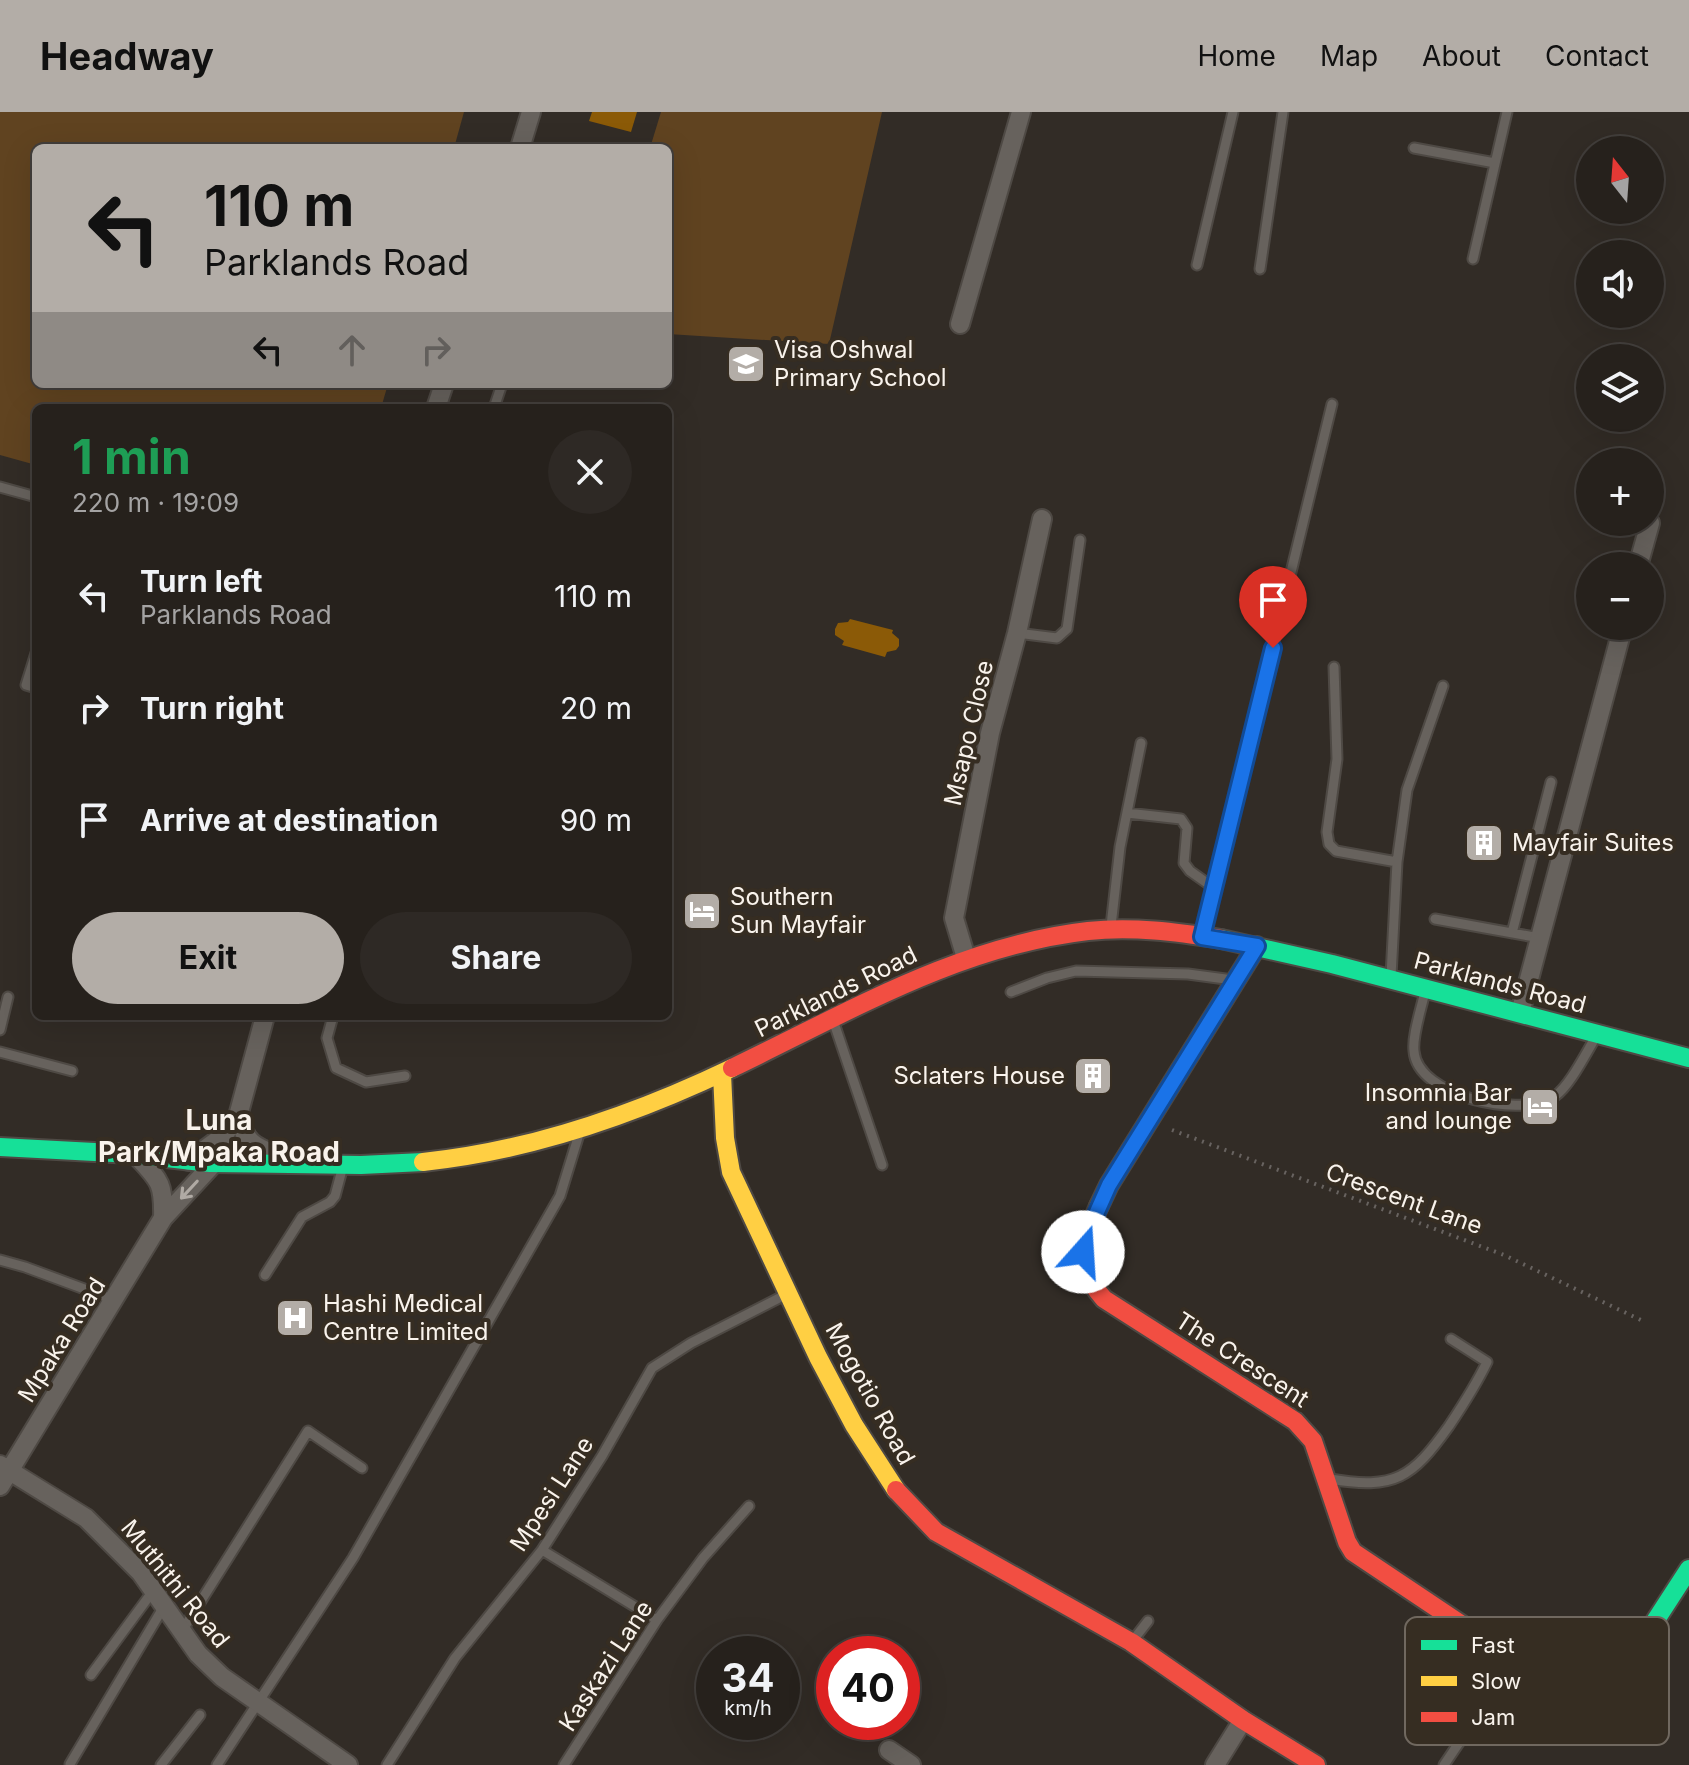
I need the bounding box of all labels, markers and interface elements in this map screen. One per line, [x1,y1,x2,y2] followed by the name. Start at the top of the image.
[40,33,214,79] text: Headway
[1197,39,1276,73] text: Home
[1320,39,1378,73] text: Map
[1422,39,1501,73] text: About
[1545,39,1649,73] text: Contact
[1576,136,1664,224] north arrow
[1576,136,1664,640] map controls
[204,172,354,240] text: 110 m
[72,176,176,280] icon: left
[204,240,469,284] text: Parklands Road
[1576,240,1664,328] button: sound
[246,328,290,372] icon: left
[330,328,374,372] icon: ahead
[414,328,458,372] icon: right
[774,335,947,392] place label: Visa Oshwal Primary School
[725,343,767,385] school or university icon: Visa Oshwal Primary School
[1576,344,1664,432] button: layers
[72,427,191,486] text: 1 min
[548,430,632,514] button: close
[1576,448,1664,536] button: +
[72,487,239,518] text: 220 m · 19:09
[1576,552,1664,640] button: −
[140,563,262,599] text: Turn left
[1239,566,1307,648] pin
[72,574,116,618] icon: left
[554,578,632,614] text: 110 m
[1251,578,1295,622] icon: arrive
[140,599,332,630] text: Parklands Road
[938,657,999,808] street label: Msapo Close
[72,686,116,730] icon: right
[140,690,284,726] text: Turn right
[560,690,632,726] text: 20 m
[72,798,116,842] icon: arrive
[140,802,438,838] text: Arrive at destination
[560,802,632,838] text: 90 m
[1463,822,1505,864] building icon: Mayfair Suites
[1512,828,1674,857] place label: Mayfair Suites
[730,882,866,939] place label: Southern Sun Mayfair
[681,890,723,932] hotel icon: Southern Sun Mayfair
[72,912,344,1004] button: Exit
[360,912,632,1004] button: Share
[750,940,922,1043] street label: Parklands Road
[1411,946,1589,1019] street label: Parklands Road
[1072,1055,1114,1097] building icon: Sclaters House
[893,1061,1065,1090] place label: Sclaters House
[1365,1078,1512,1135] place label: Insomnia Bar and lounge
[1519,1086,1561,1128] hotel icon: Insomnia Bar and lounge
[98,1103,340,1169] district label: Luna Park/Mpaka Road
[1322,1157,1486,1240] street label: Crescent Lane
[180,1180,198,1200] one-way arrow
[1041,1210,1125,1294] position arrow
[12,1272,111,1407] street label: Mpaka Road
[323,1289,488,1346] place label: Hashi Medical Centre Limited
[274,1297,316,1339] hospital icon: Hashi Medical Centre Limited
[1170,1306,1314,1413] street label: The Crescent
[819,1318,921,1470] street label: Mogotio Road
[504,1431,599,1556] street label: Mpesi Lane
[115,1514,236,1654] street label: Muthithi Road
[553,1595,659,1737] street label: Kaskazi Lane
[1405,1617,1669,1745] legend
[1471,1632,1515,1658] text: Fast
[816,1636,920,1740] speed limit sign: 40
[722,1653,774,1702] text: 34
[1471,1668,1521,1694] text: Slow
[724,1696,772,1720] text: km/h
[1471,1704,1515,1730] text: Jam

